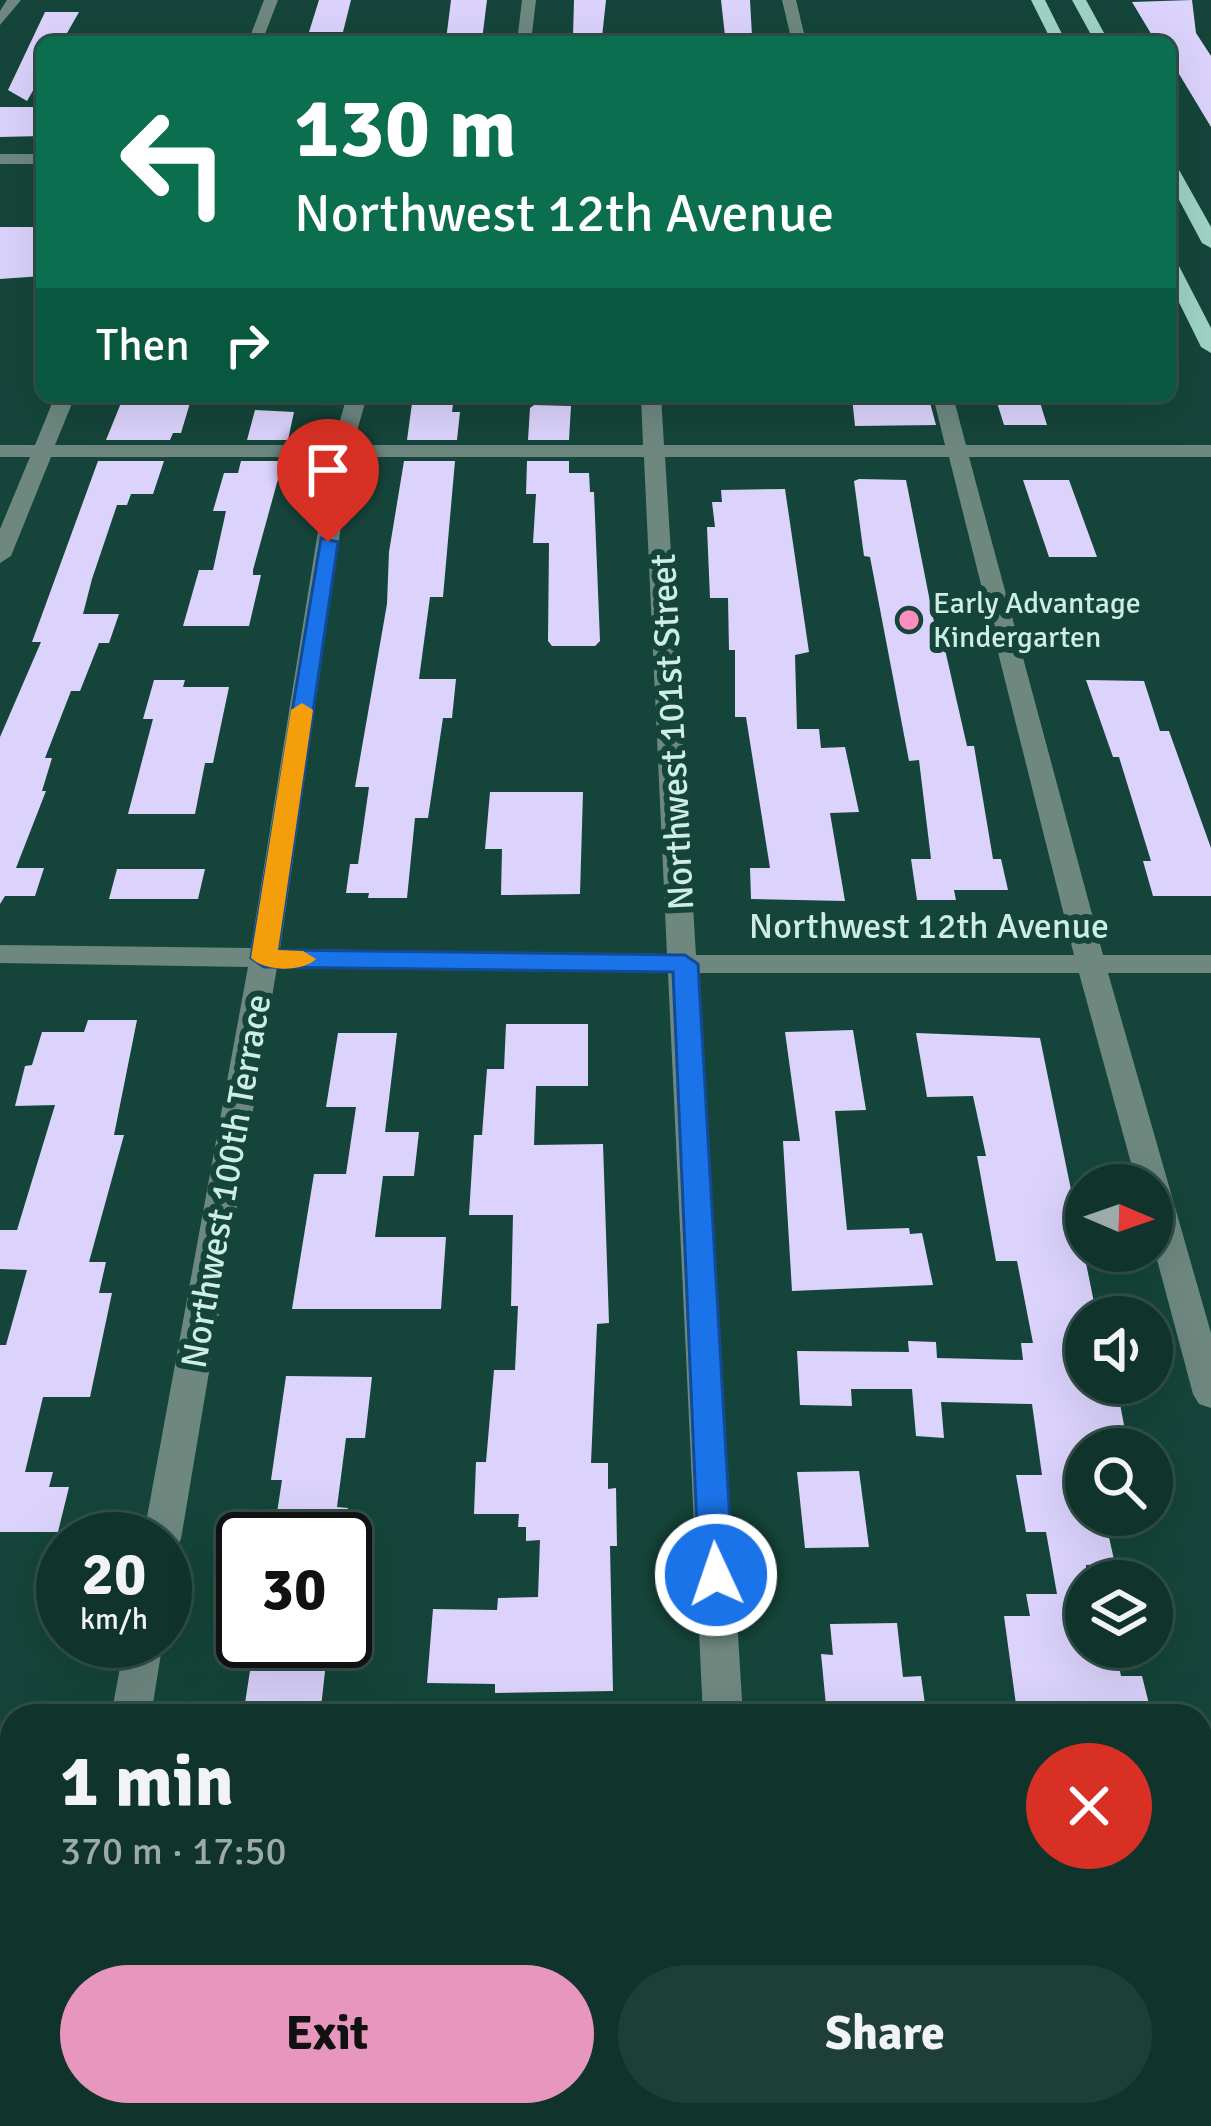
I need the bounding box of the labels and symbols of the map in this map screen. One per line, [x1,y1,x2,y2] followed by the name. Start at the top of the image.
[277,419,379,542] pin
[641,552,704,911] street label: Northwest 101st Street
[933,585,1141,656] place label: Early Advantage Kindergarten
[896,607,922,633] marker: Early Advantage Kindergarten
[749,904,1109,949] street label: Northwest 12th Avenue
[171,991,282,1372] street label: Northwest 100th Terrace
[1065,1164,1173,1272] north arrow
[216,1512,372,1668] speed limit sign: 30
[653,1512,779,1638] position arrow

